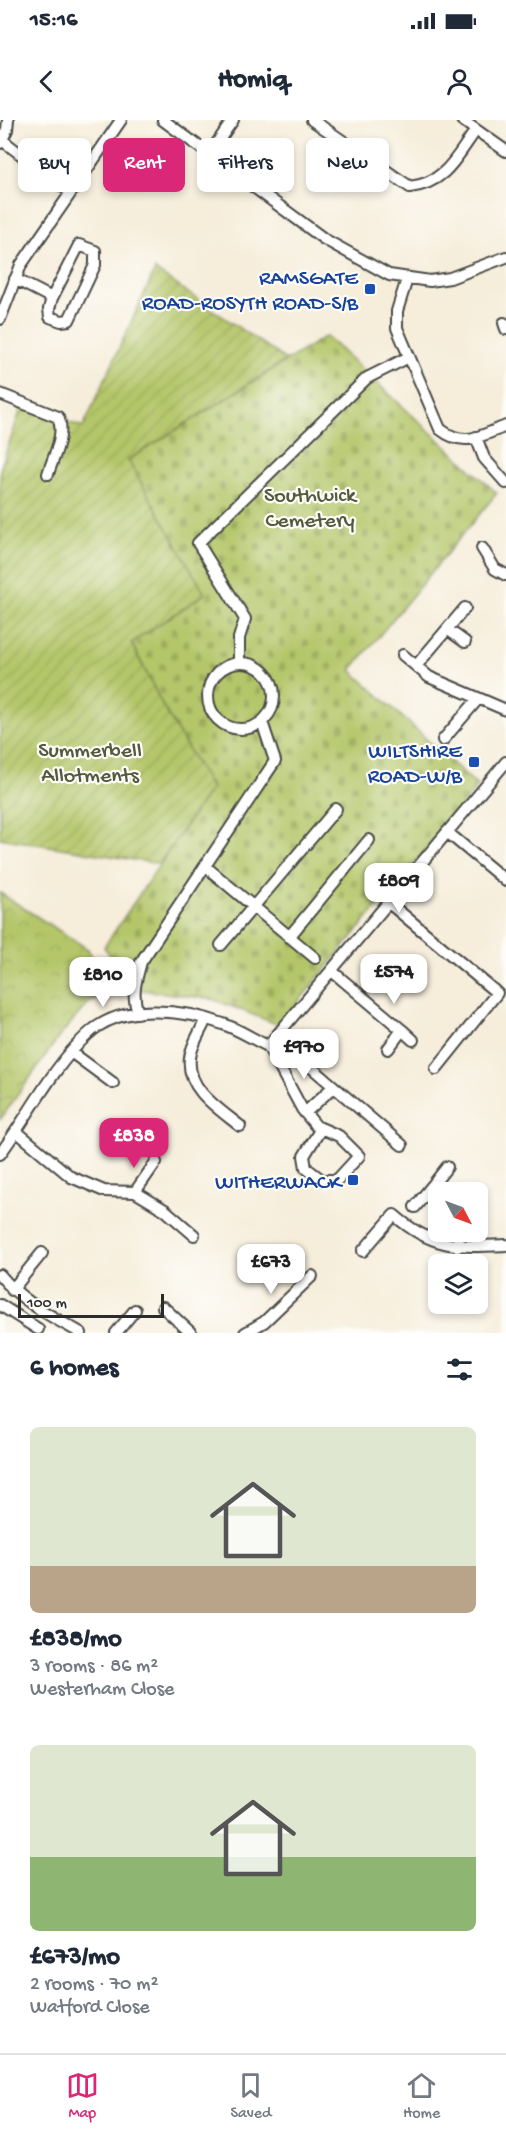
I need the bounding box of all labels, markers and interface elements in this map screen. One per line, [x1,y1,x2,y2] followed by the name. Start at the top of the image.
[30,8,77,34] text: 15:16
[30,65,63,98] icon: back
[218,65,288,97] text: Homiq
[443,65,476,98] icon: person
[18,138,91,192] chip: Buy
[103,138,185,192] chip: Rent
[197,138,294,192] chip: Filters
[306,138,389,192] chip: New
[142,267,359,318] place label: RAMSGATE ROAD-ROSYTH ROAD-S/B
[363,282,377,296] marker: RAMSGATE ROAD-ROSYTH ROAD-S/B
[264,484,358,535] park label: Southwick Cemetery
[38,739,142,790] park label: Summerbell Allotments
[368,740,463,791] place label: WILTSHIRE ROAD-W/B
[467,755,481,769] marker: WILTSHIRE ROAD-W/B
[363,863,435,914] pin: £809
[378,871,420,894] text: £809
[358,954,430,1005] pin: £574
[67,957,139,1008] pin: £810
[374,962,414,985] text: £574
[83,965,123,988] text: £810
[268,1029,340,1080] pin: £970
[284,1037,324,1060] text: £970
[98,1118,170,1169] pin: £838
[113,1126,155,1149] text: £838
[215,1171,344,1197] place label: WITHERWACK
[346,1173,360,1187] marker: WITHERWACK
[428,1182,488,1242] north arrow
[428,1182,488,1314] map controls
[235,1244,307,1295] pin: £673
[251,1252,291,1275] text: £673
[428,1254,488,1314] button: layers
[18,1291,164,1318] scale bar
[27,1295,67,1314] text: 100 m
[443,1353,476,1386] icon: filters
[30,1354,118,1385] text: 6 homes
[199,1466,307,1574] icon: home
[30,1625,122,1656] text: £838/mo
[30,1656,158,1679] text: 3 rooms · 86 m²
[30,1679,174,1702] text: Westerham Close
[199,1784,307,1892] icon: home
[30,1943,120,1974] text: £673/mo
[30,1974,158,1997] text: 2 rooms · 70 m²
[30,1997,150,2020] text: Watford Close
[66,2069,99,2124] tab: Map
[230,2069,271,2124] tab: Saved
[403,2069,440,2124] tab: Home

